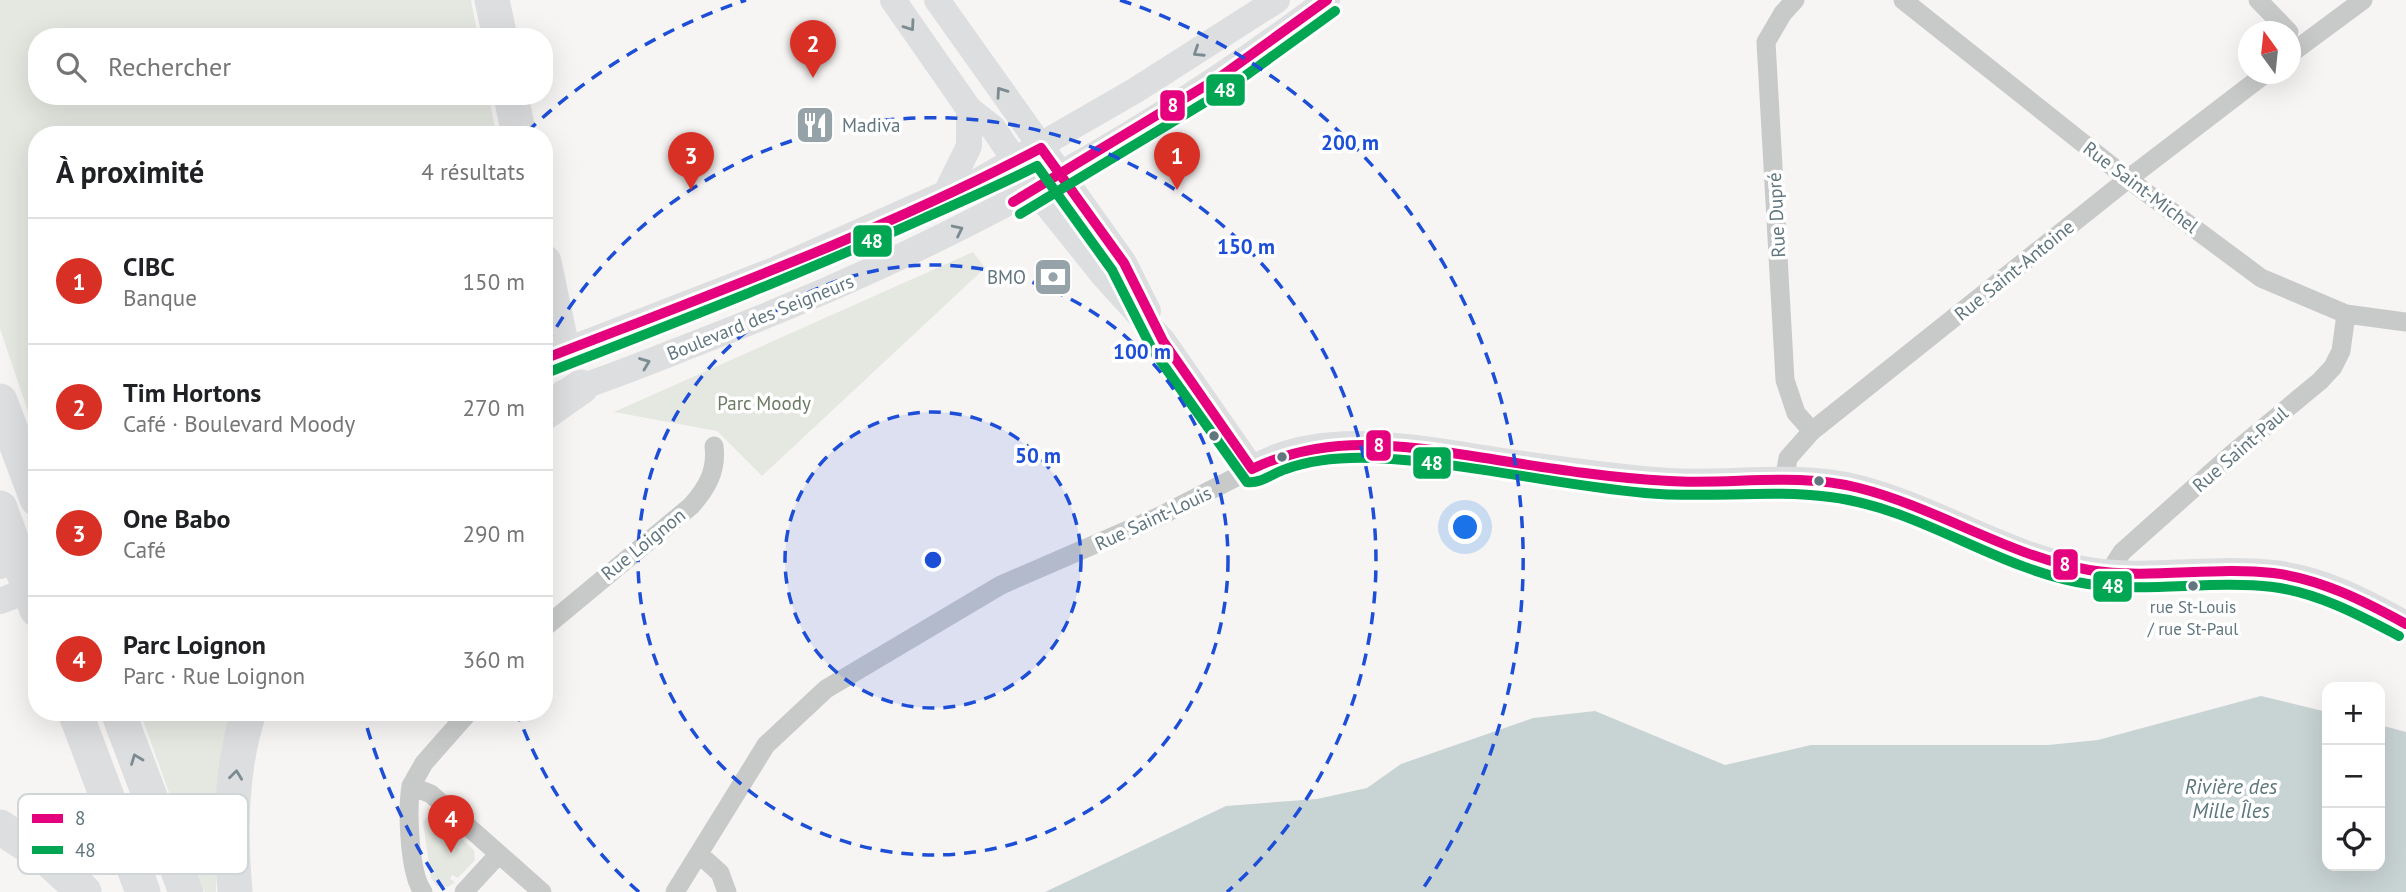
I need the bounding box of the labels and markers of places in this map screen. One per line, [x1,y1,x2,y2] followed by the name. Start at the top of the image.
[790,20,836,78] pin: 2
[794,104,836,146] restaurant icon: Madiva
[842,113,900,137] place label: Madiva
[668,132,714,190] pin: 3
[1154,132,1200,190] pin: 1
[1032,256,1074,298] bank icon: BMO
[987,265,1026,289] place label: BMO
[1207,429,1221,443] unlabelled marker
[1275,450,1289,464] unlabelled marker
[1812,474,1826,488] unlabelled marker
[921,548,945,572] centre of rings
[2186,579,2200,593] marker: rue St-Louis / rue St-Paul
[2147,596,2238,640] place label: rue St-Louis / rue St-Paul
[428,795,474,853] pin: 4

